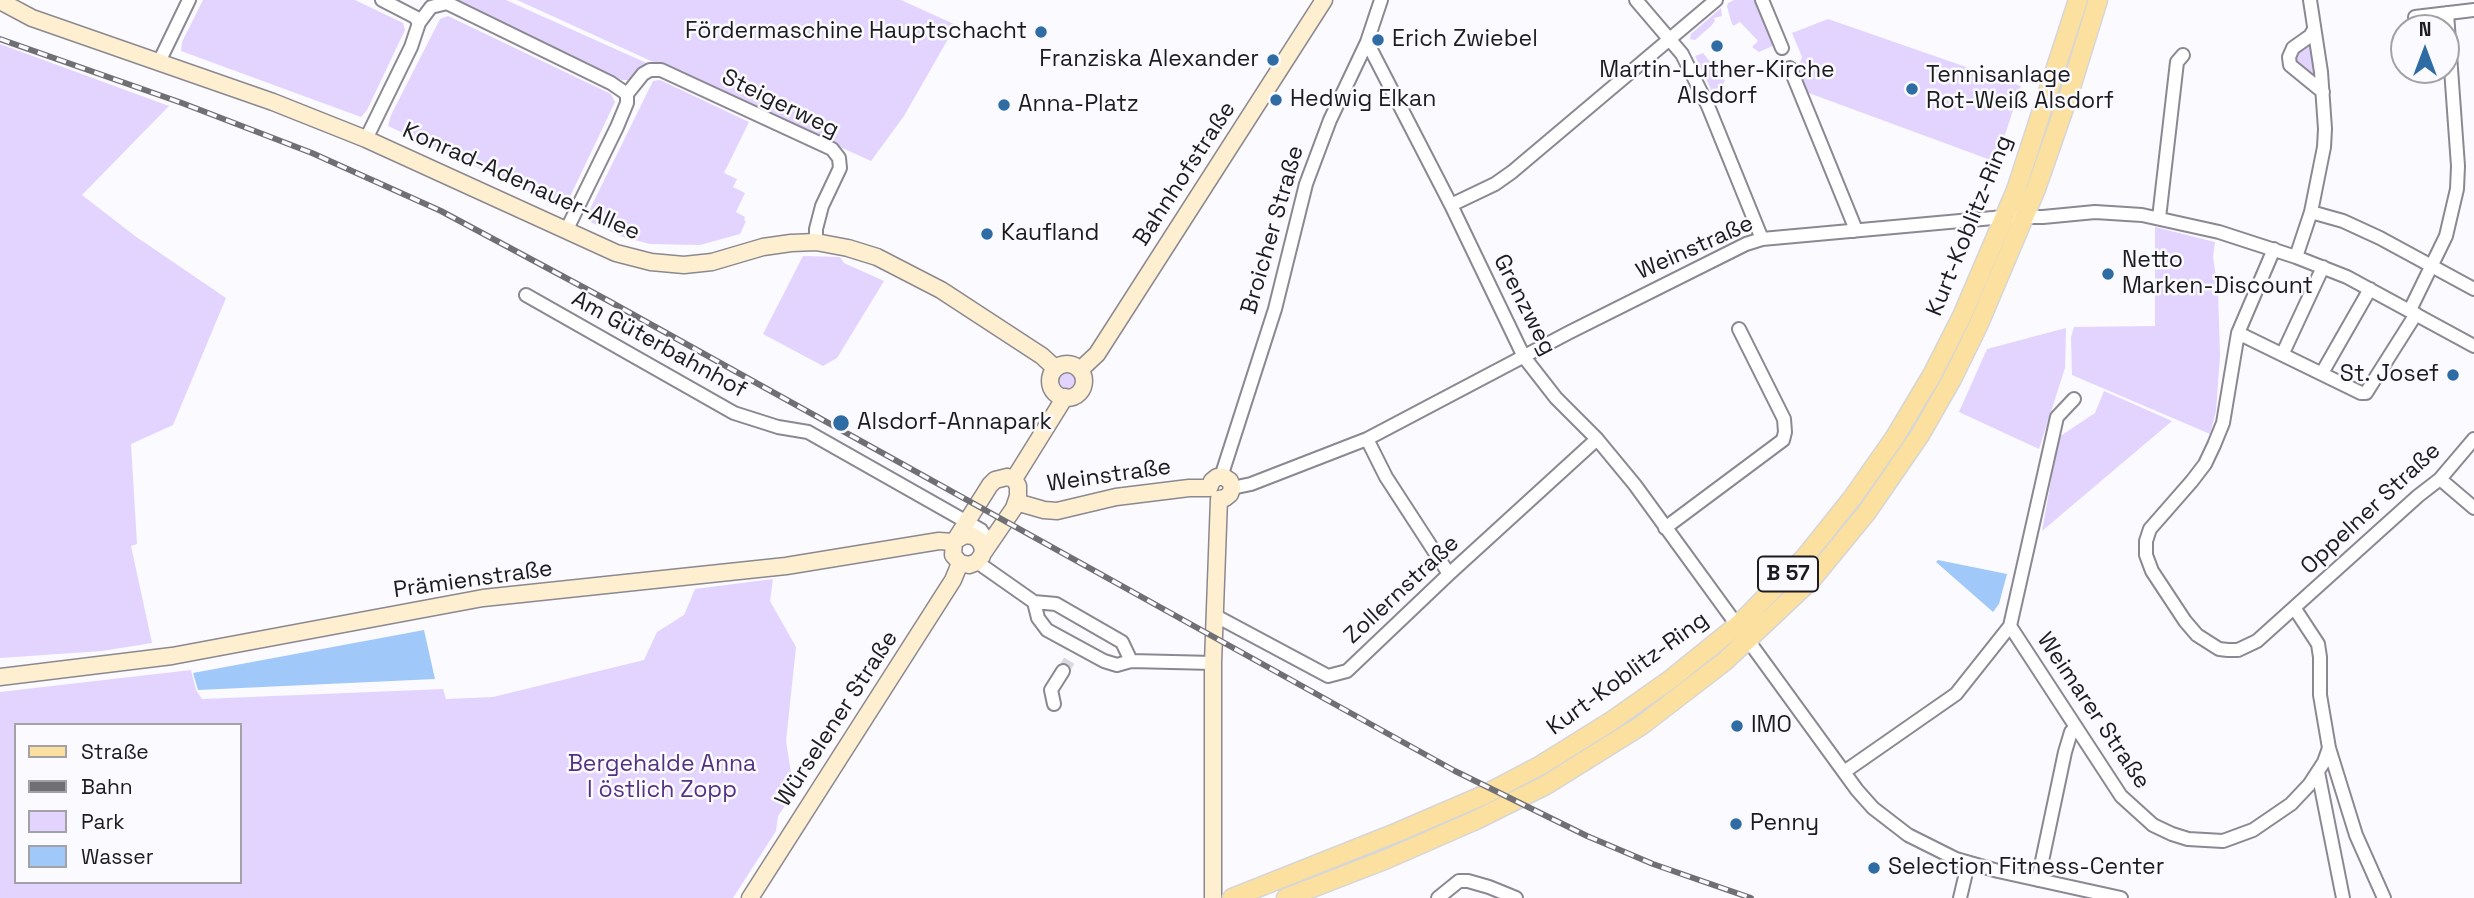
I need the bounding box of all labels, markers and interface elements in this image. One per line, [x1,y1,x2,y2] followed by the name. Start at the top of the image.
[2390,14,2460,84] north arrow
[2419,17,2431,42] text: N
[685,18,1027,46] place label: Fördermaschine Hauptschacht
[1033,24,1049,40] marker: Fördermaschine Hauptschacht
[1392,26,1538,54] place label: Erich Zwiebel
[1370,32,1386,48] marker: Erich Zwiebel
[1709,38,1725,54] marker: Martin-Luther-Kirche Alsdorf
[1039,46,1259,74] place label: Franziska Alexander
[1265,52,1281,68] marker: Franziska Alexander
[1599,57,1835,111] place label: Martin-Luther-Kirche Alsdorf
[1926,62,2114,116] place label: Tennisanlage Rot-Weiß Alsdorf
[717,64,843,144] street label: Steigerweg
[1904,81,1920,97] marker: Tennisanlage Rot-Weiß Alsdorf
[1290,86,1436,114] place label: Hedwig Elkan
[1018,91,1139,119] place label: Anna-Platz
[1268,92,1284,108] marker: Hedwig Elkan
[996,97,1012,113] marker: Anna-Platz
[1128,97,1242,251] street label: Bahnhofstraße
[398,117,644,247] street label: Konrad-Adenauer-Allee
[1921,132,2019,320] street label: Kurt-Koblitz-Ring
[1236,143,1310,317] street label: Broicher Straße
[1632,210,1758,286] street label: Weinstraße
[1001,220,1099,248] place label: Kaufland
[979,226,995,242] marker: Kaufland
[2122,247,2313,301] place label: Netto Marken-Discount
[1487,250,1561,360] street label: Grenzweg
[2100,266,2116,282] marker: Netto Marken-Discount
[567,285,751,405] street label: Am Güterbahnhof
[2340,361,2439,389] place label: St. Josef
[2445,367,2461,383] marker: St. Josef
[857,409,1052,437] place label: Alsdorf-Annapark
[831,413,851,433] marker: Alsdorf-Annapark
[2295,437,2447,581] street label: Oppelner Straße
[1045,454,1173,498] street label: Weinstraße
[1339,530,1465,650] street label: Zollernstraße
[392,555,554,605] street label: Prämienstraße
[1758,556,1818,592] road number: B 57
[1542,606,1714,742] street label: Kurt-Koblitz-Ring
[770,626,904,812] street label: Würselener Straße
[2030,628,2156,794] street label: Weimarer Straße
[1751,712,1792,740] place label: IMO
[1729,718,1745,734] marker: IMO
[14,723,242,884] legend
[81,738,149,765] text: Straße
[568,751,756,805] park label: Bergehalde Anna I östlich Zopp
[81,773,133,800] text: Bahn
[81,808,125,835] text: Park
[1750,810,1819,838] place label: Penny
[1728,816,1744,832] marker: Penny
[81,843,154,870] text: Wasser
[1888,854,2164,882] place label: Selection Fitness-Center
[1866,860,1882,876] marker: Selection Fitness-Center

